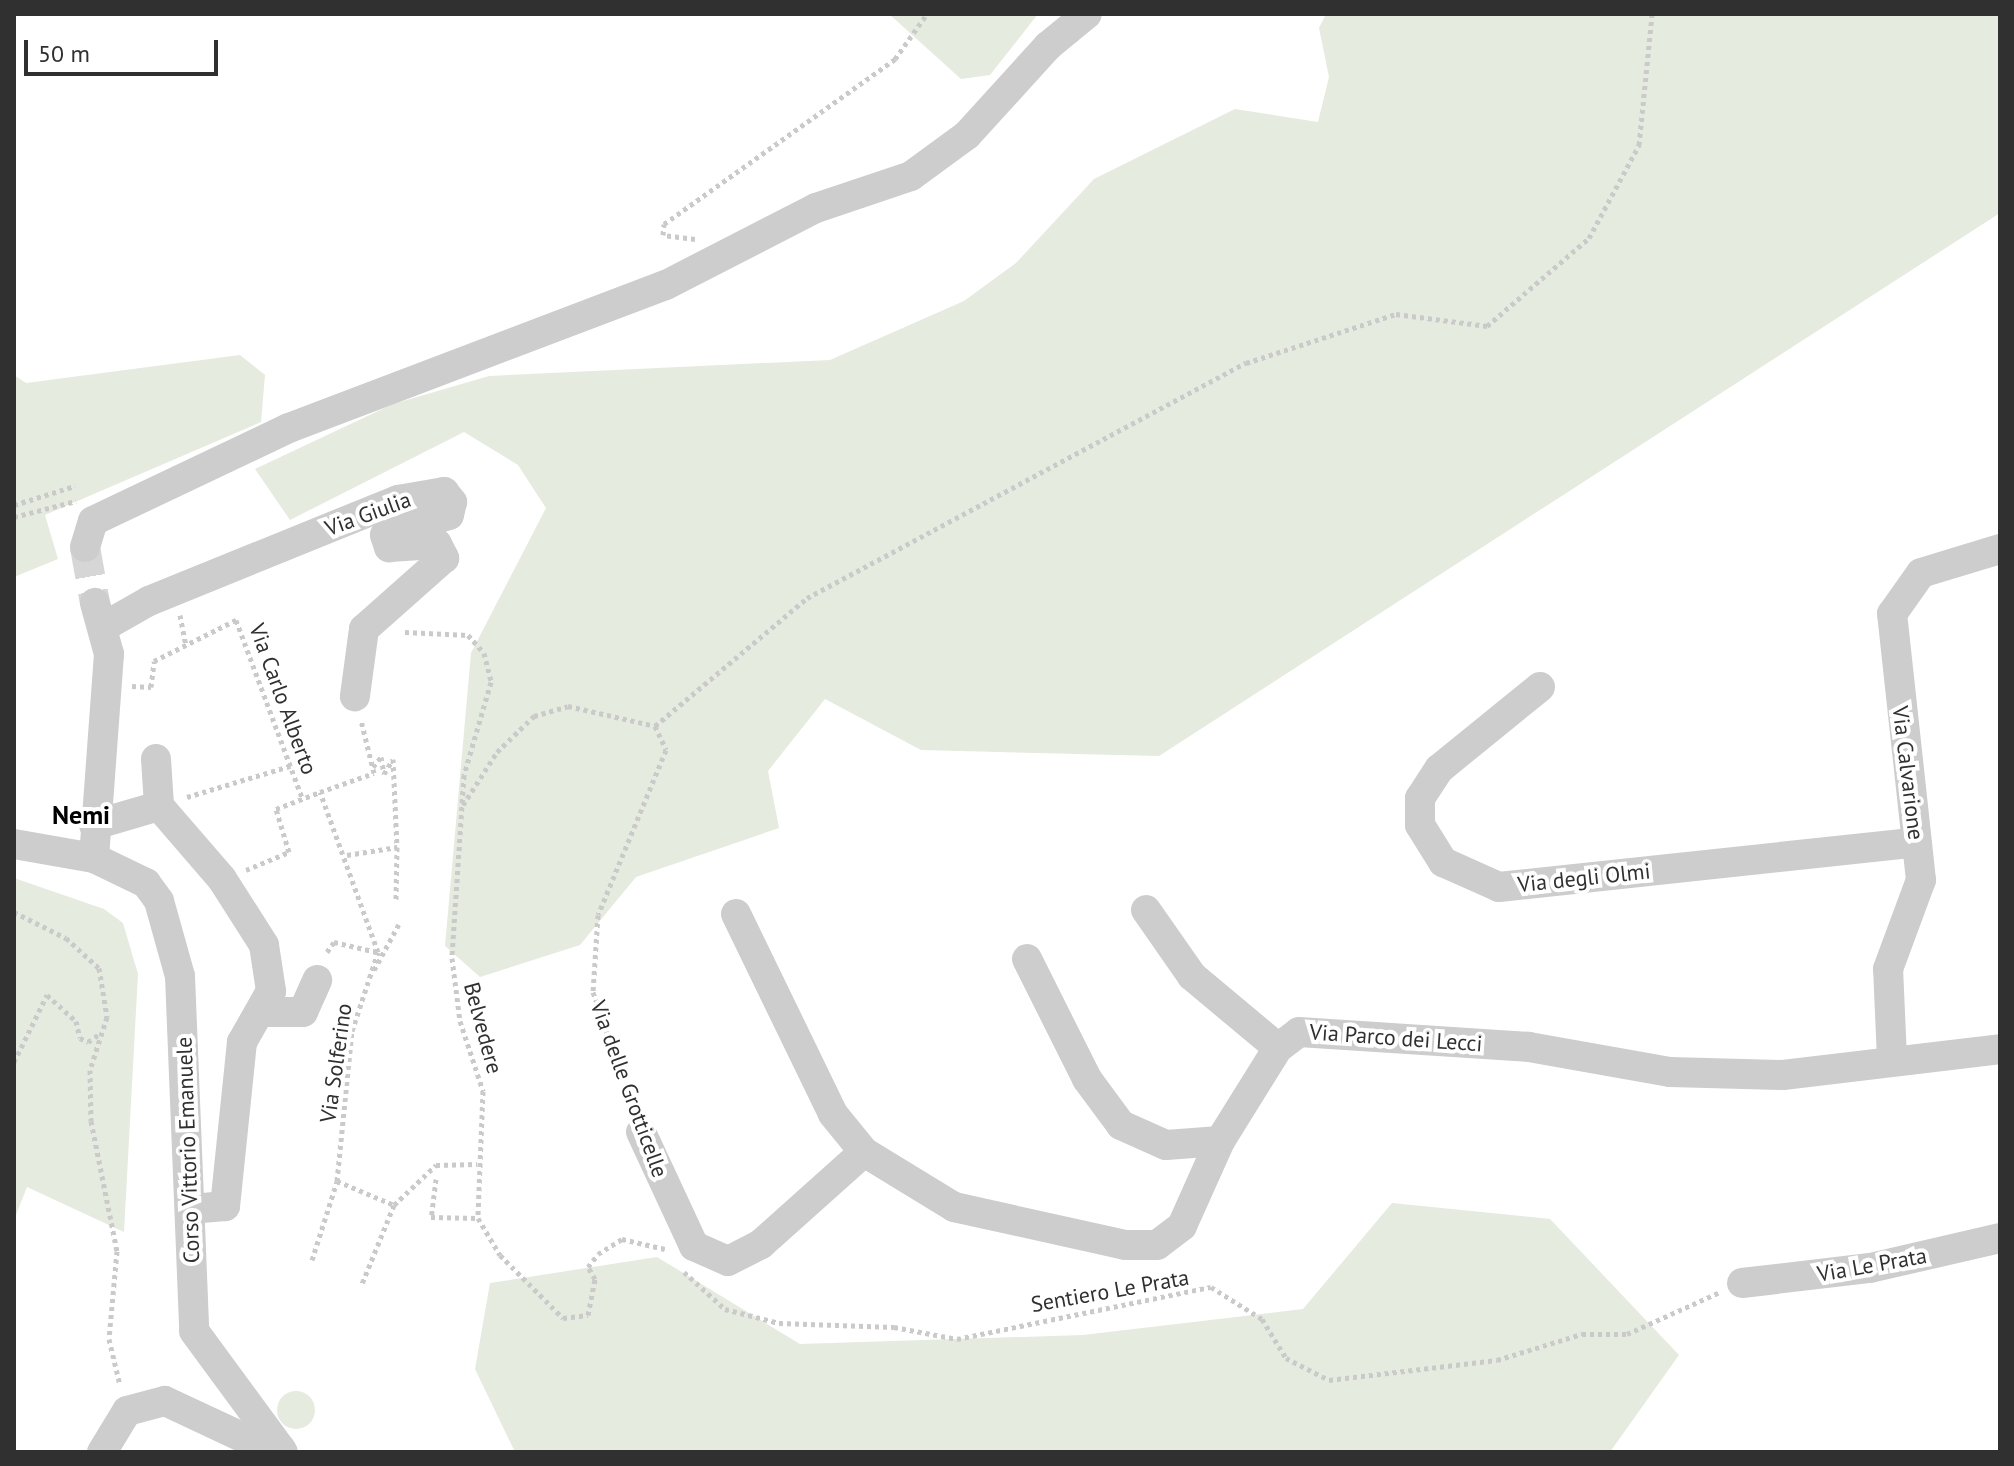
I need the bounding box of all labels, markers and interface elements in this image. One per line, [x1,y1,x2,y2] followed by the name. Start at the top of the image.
[28,24,222,74] scale bar
[38,38,90,69] text: 50 m
[321,486,415,542] street label: Via Giulia
[243,620,323,778] street label: Via Carlo Alberto
[1887,705,1929,841] street label: Via Calvarione
[52,799,110,831] district label: Nemi
[1516,858,1652,898] street label: Via degli Olmi
[458,979,508,1077] street label: Belvedere
[585,997,673,1181] street label: Via delle Grotticelle
[315,1002,357,1124] street label: Via Solferino
[1309,1019,1483,1057] street label: Via Parco dei Lecci
[171,1036,205,1264] street label: Corso Vittorio Emanuele
[1815,1242,1929,1288] street label: Via Le Prata
[1029,1264,1191,1318] street label: Sentiero Le Prata

